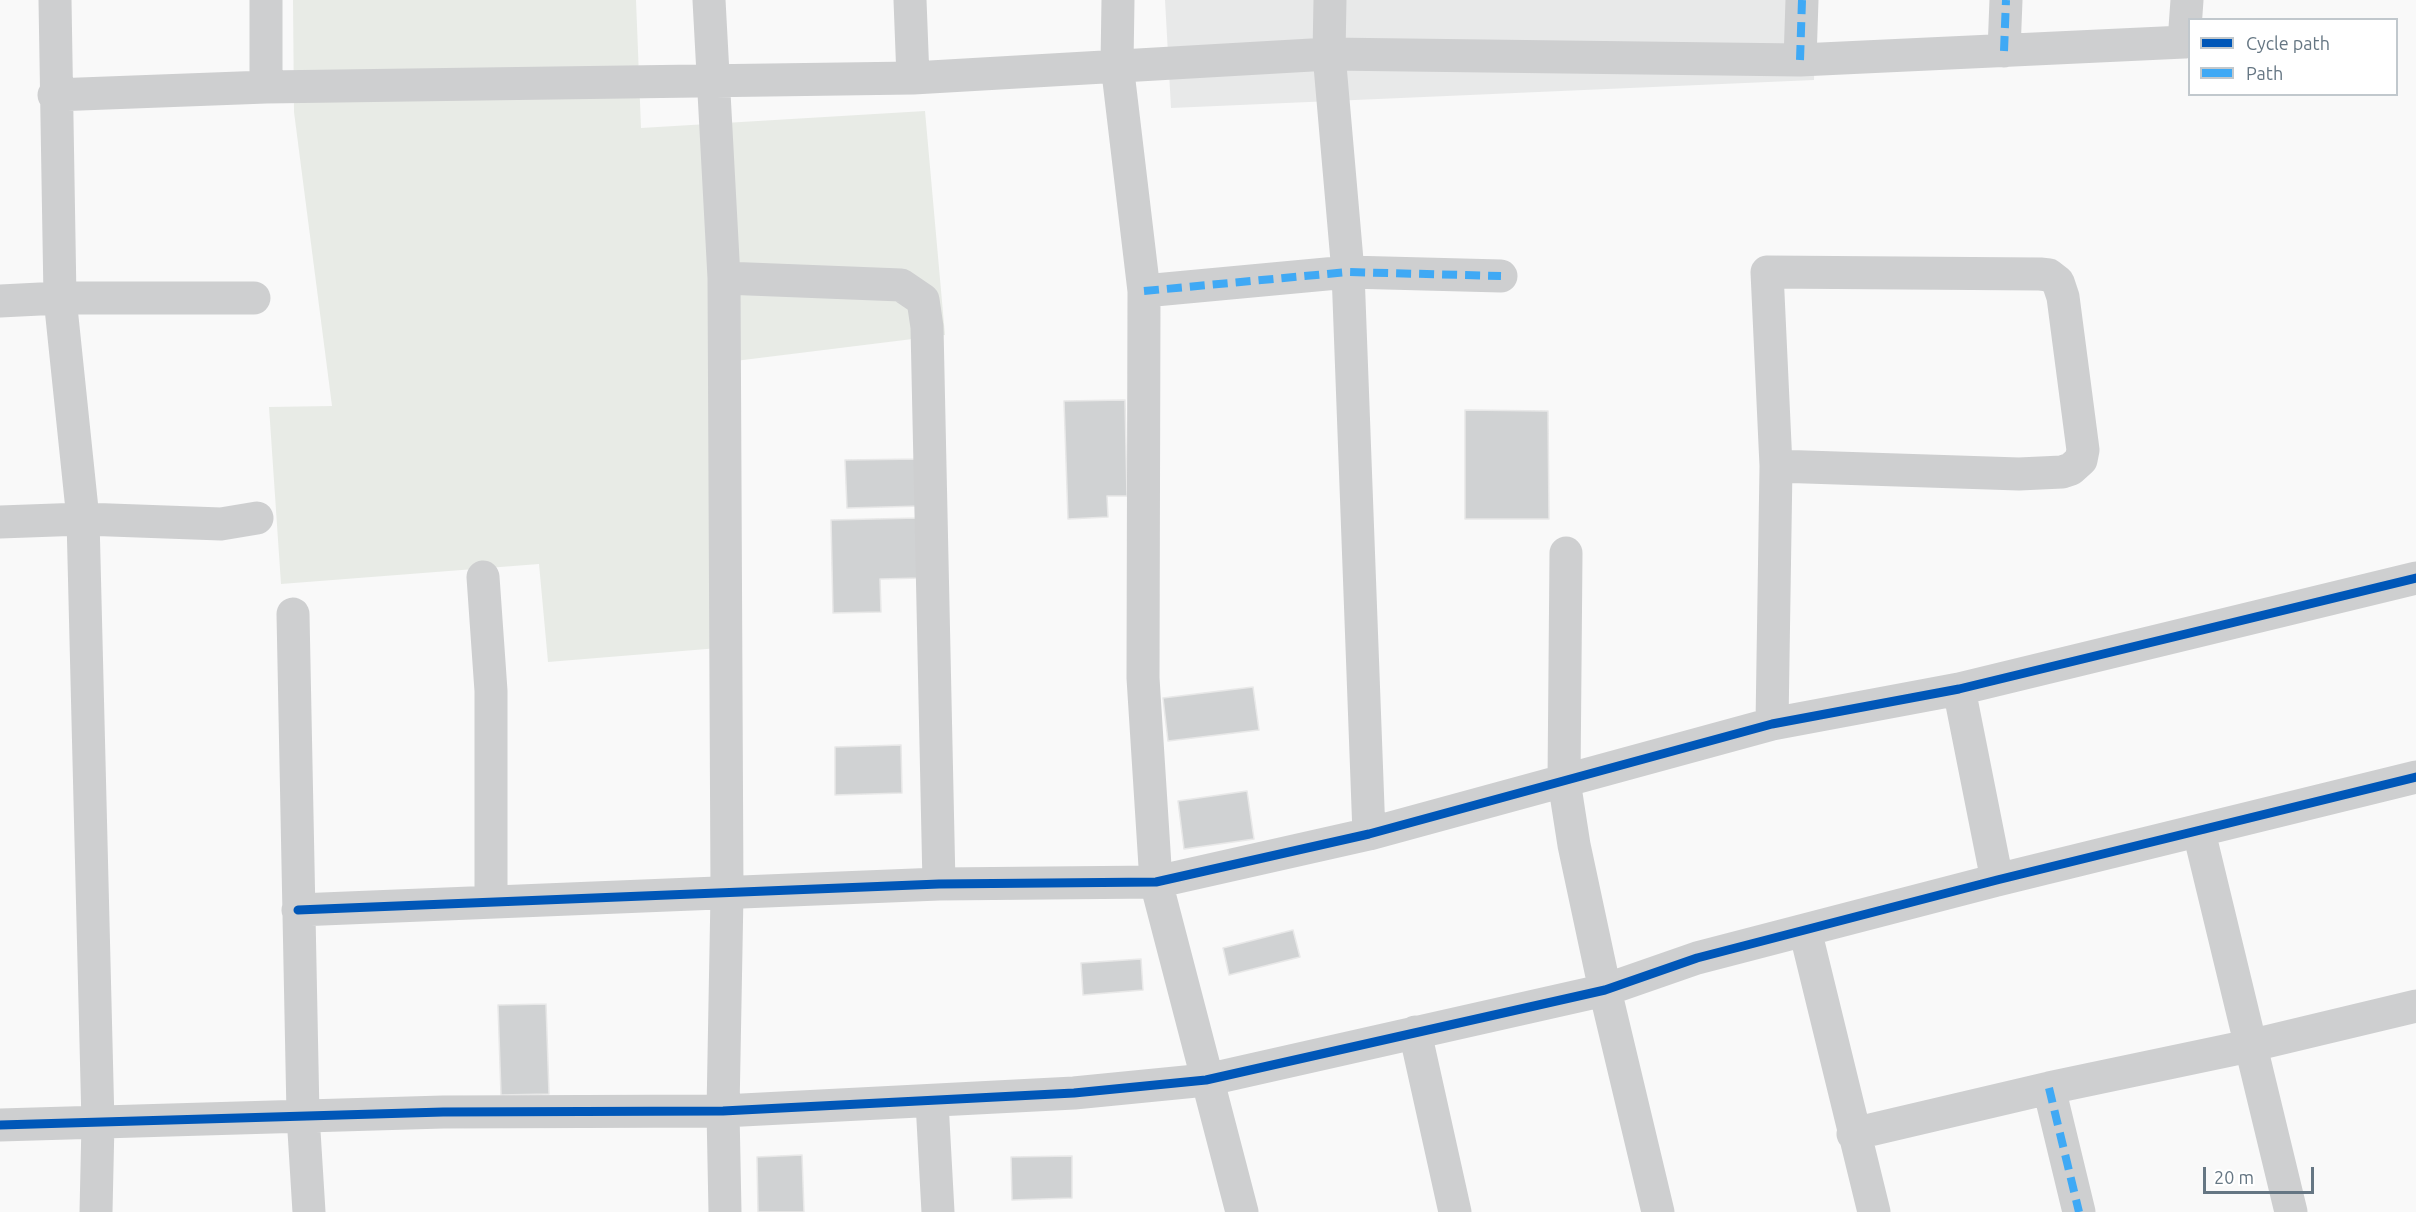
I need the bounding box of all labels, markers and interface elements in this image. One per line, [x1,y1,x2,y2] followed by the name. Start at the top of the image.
[2188,18,2398,96] legend
[2246,33,2330,53] text: Cycle path
[2246,63,2283,83] text: Path
[2206,1155,2317,1193] scale bar
[2214,1167,2254,1187] text: 20 m

